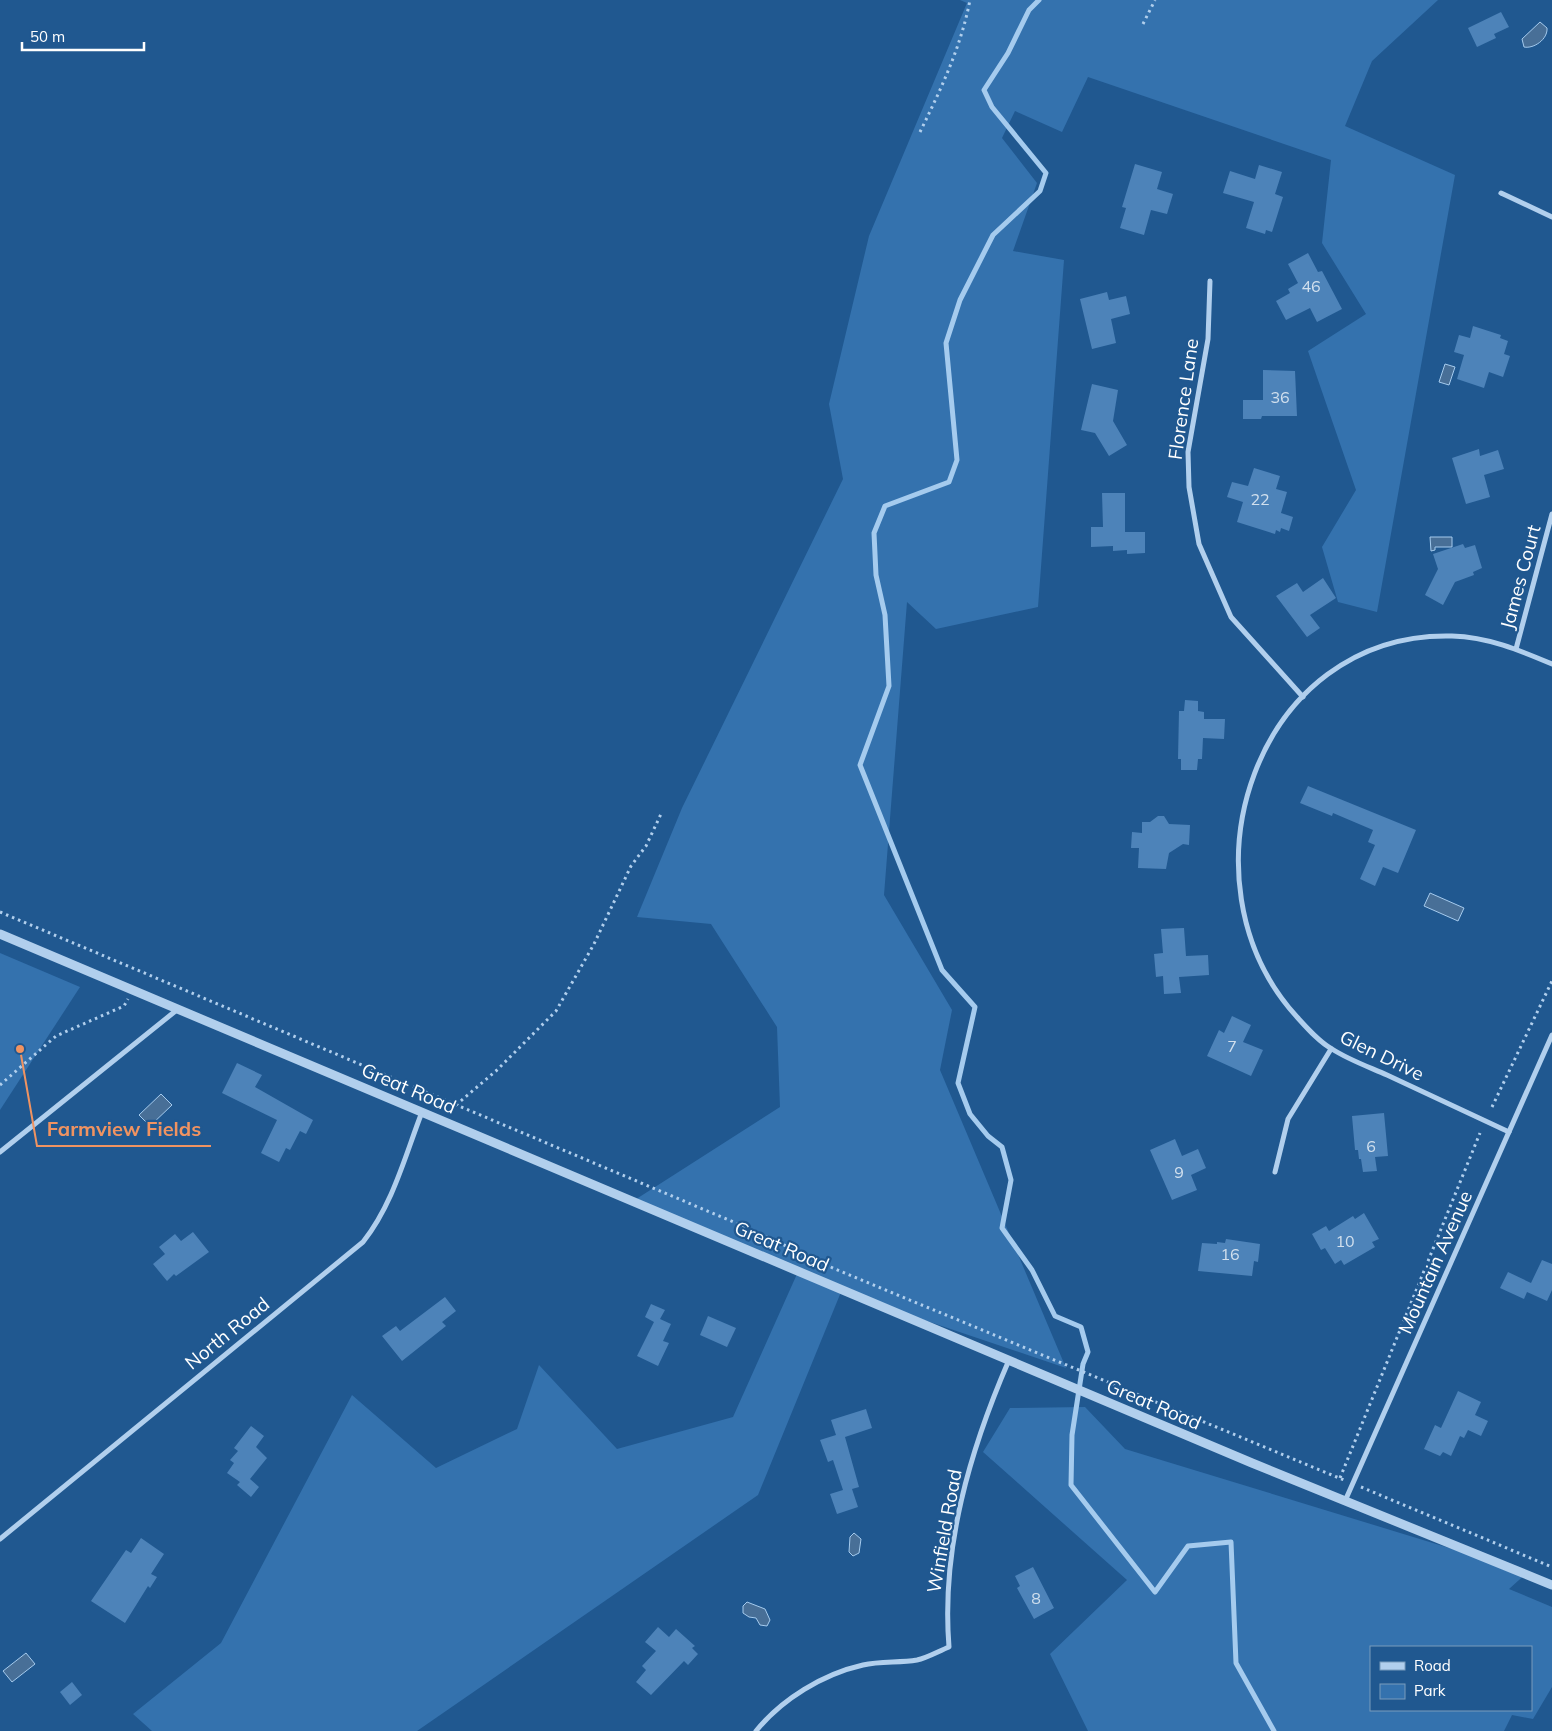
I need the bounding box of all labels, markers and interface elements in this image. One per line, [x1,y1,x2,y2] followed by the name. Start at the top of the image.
[22,20,145,52] scale bar
[30,27,65,46] text: 50 m
[1301,276,1321,296] house number: 46
[1163,337,1203,461] street label: Florence Lane
[1270,387,1290,407] house number: 36
[1250,489,1270,509] house number: 22
[1495,522,1546,632] street label: James Court
[1336,1024,1428,1086] street label: Glen Drive
[1227,1036,1237,1056] house number: 7
[358,1057,460,1119] street label: Great Road
[37,1111,211,1146] callout: Farmview Fields
[47,1116,201,1141] text: Farmview Fields
[1366,1136,1376,1156] house number: 6
[1174,1162,1184,1182] house number: 9
[1393,1187,1477,1337] street label: Mountain Avenue
[731,1215,833,1277] street label: Great Road
[1335,1231,1355,1251] house number: 10
[1220,1244,1240,1264] house number: 16
[180,1292,274,1374] street label: North Road
[1103,1373,1205,1435] street label: Great Road
[921,1467,967,1595] street label: Winfield Road
[1031,1588,1041,1608] house number: 8
[1370,1646,1532,1711] legend
[1414,1656,1451,1675] text: Road
[1414,1681,1446,1700] text: Park

